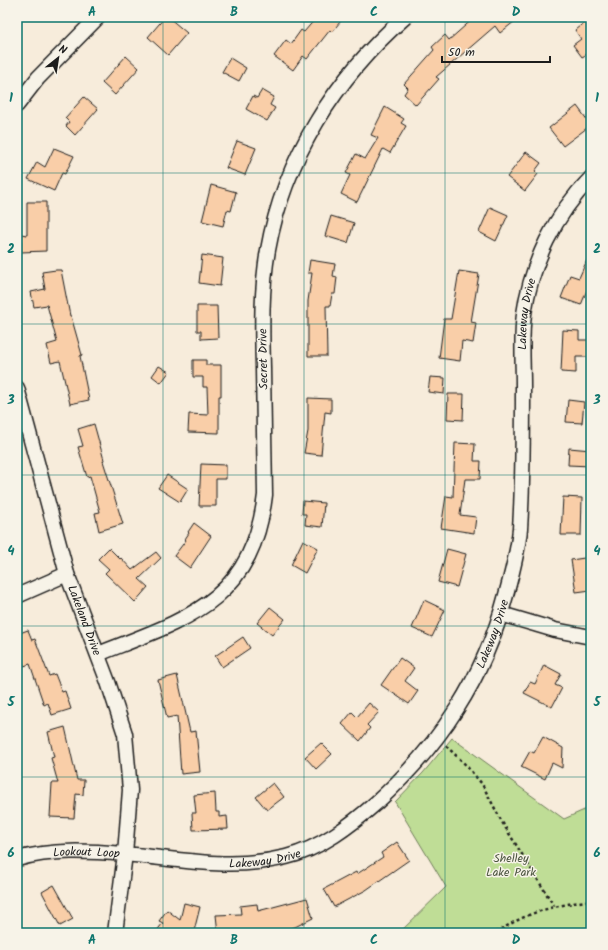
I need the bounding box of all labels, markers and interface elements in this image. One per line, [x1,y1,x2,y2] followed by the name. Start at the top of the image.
[88,2,96,23] text: A
[230,2,238,23] text: B
[370,2,378,23] text: C
[512,2,521,23] text: D
[38,38,78,78] north arrow
[442,38,550,64] scale bar
[55,41,70,60] text: N
[448,43,475,62] text: 50 m
[9,88,13,109] text: 1
[595,88,599,109] text: 1
[7,239,15,260] text: 2
[593,239,601,260] text: 2
[513,275,542,350] street label: Lakeway Drive
[253,328,274,390] street label: Secret Drive
[6,390,15,411] text: 3
[592,390,601,411] text: 3
[7,541,15,562] text: 4
[593,541,601,562] text: 4
[62,582,106,659] street label: Lakeland Drive
[471,597,515,672] street label: Lakeway Drive
[7,692,16,713] text: 5
[593,692,602,713] text: 5
[7,843,15,864] text: 6
[52,843,121,864] street label: Lookout Loop
[593,843,601,864] text: 6
[229,844,304,874] street label: Lakeway Drive
[486,849,536,882] park label: Shelley Lake Park
[88,930,96,950] text: A
[230,930,238,950] text: B
[370,930,378,950] text: C
[512,930,521,950] text: D

